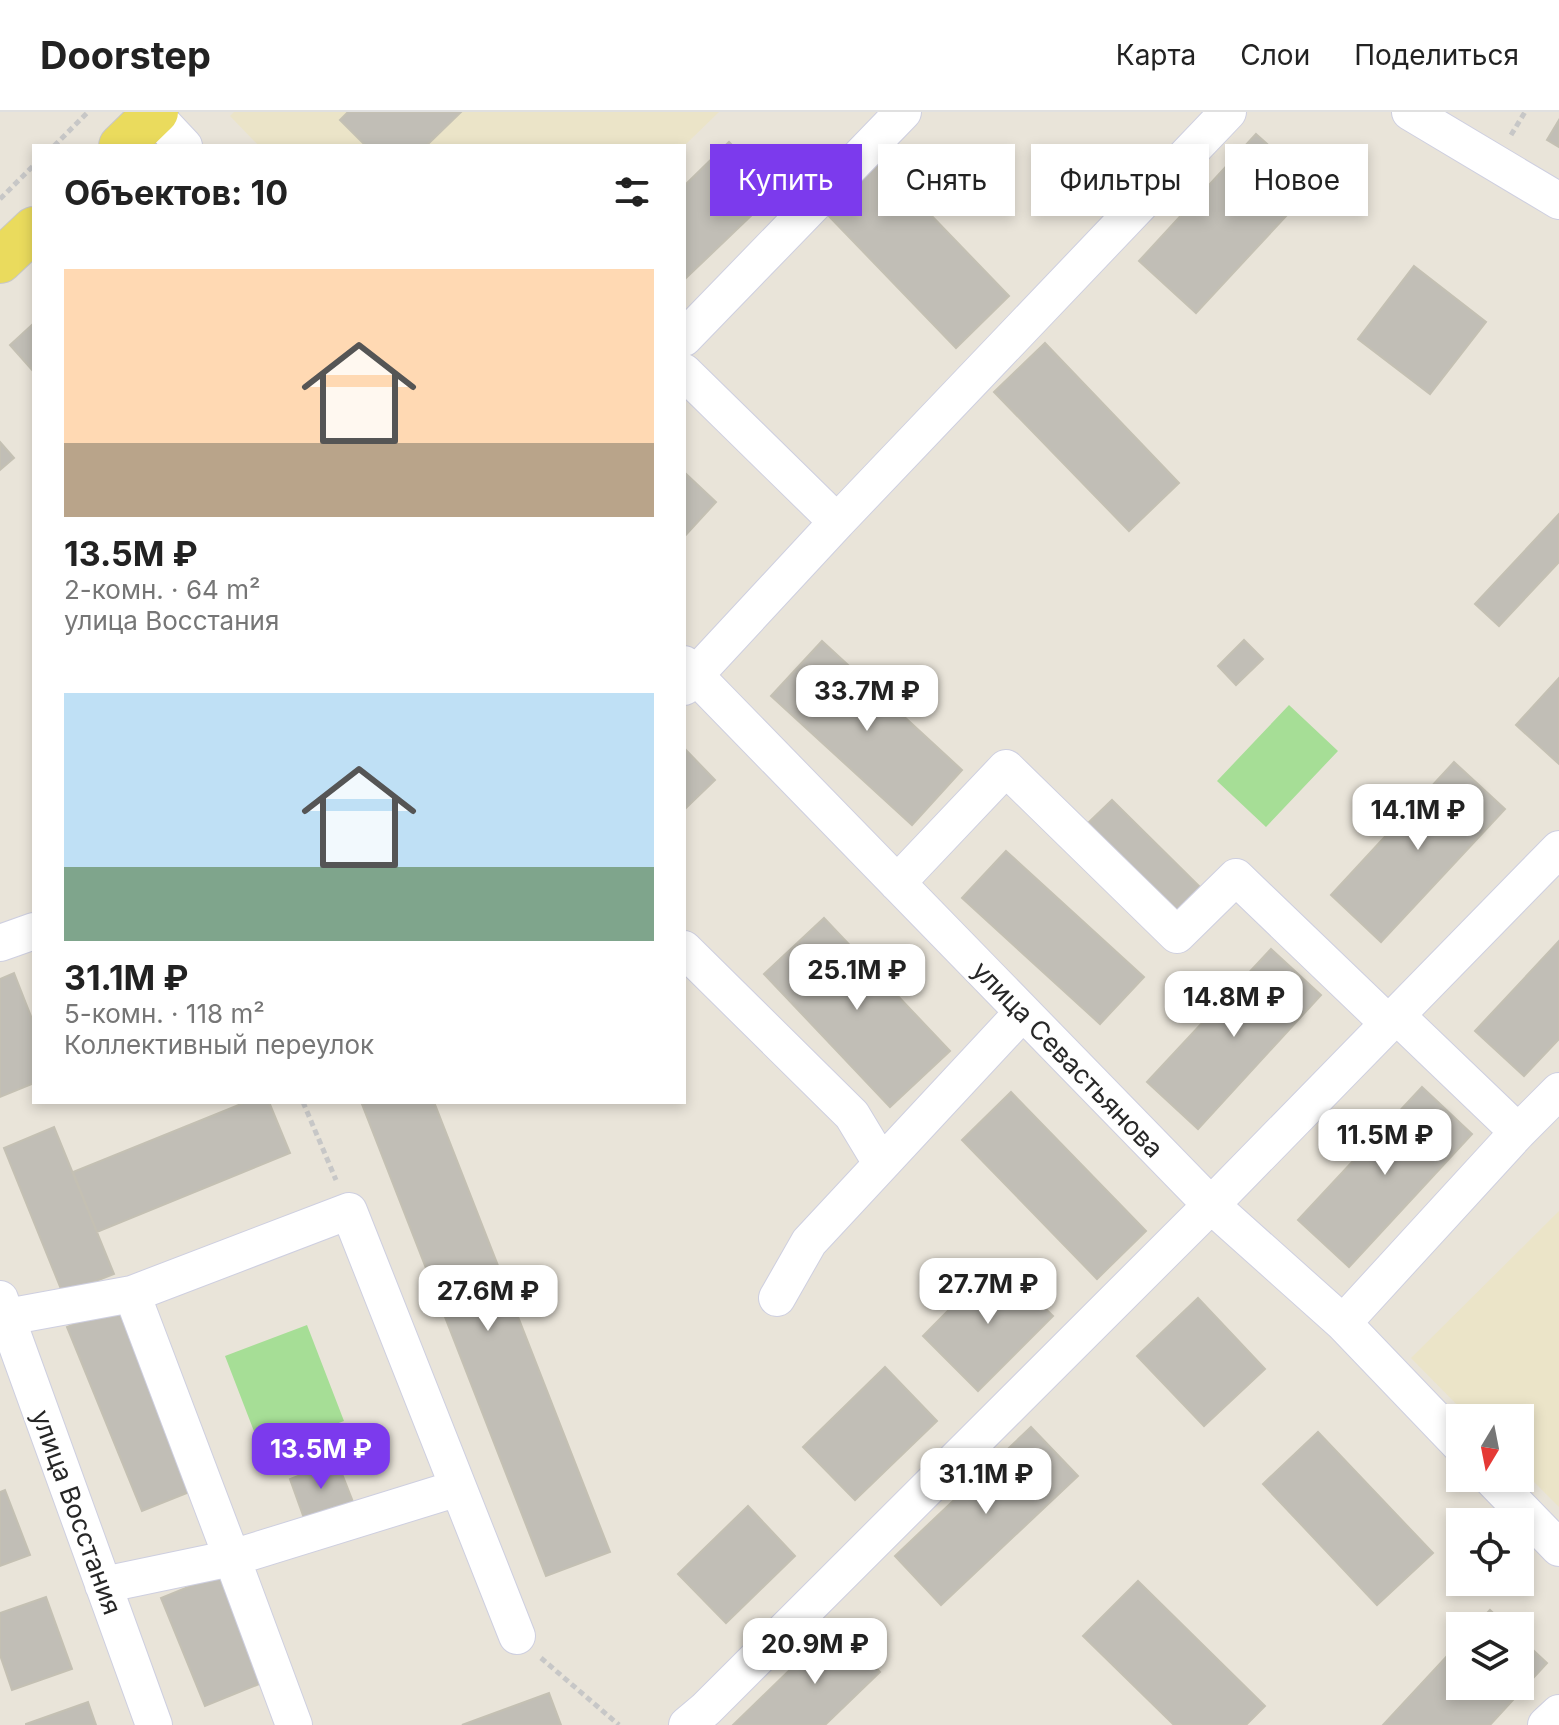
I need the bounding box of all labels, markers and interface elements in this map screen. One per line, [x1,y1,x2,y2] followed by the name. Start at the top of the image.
[40,32,211,78] text: Doorstep
[1116,38,1196,72] text: Карта
[1240,38,1310,72] text: Слои
[1354,38,1519,72] text: Поделиться
[710,144,862,216] chip: Купить
[878,144,1015,216] chip: Снять
[1031,144,1209,216] chip: Фильтры
[1225,144,1368,216] chip: Новое
[610,170,654,214] icon: filters
[64,172,288,213] text: Объектов: 10
[287,321,431,465] icon: home
[64,533,198,574] text: 13.5M ₽
[64,574,260,605] text: 2-комн. · 64 m²
[64,605,279,636] text: улица Восстания
[793,665,941,733] pin: 33.7M ₽
[814,675,920,706] text: 33.7M ₽
[287,745,431,889] icon: home
[1344,784,1492,852] pin: 14.1M ₽
[1370,794,1466,825] text: 14.1M ₽
[783,944,931,1012] pin: 25.1M ₽
[807,954,907,985] text: 25.1M ₽
[966,954,1170,1164] street label: улица Севастьянова
[64,957,189,998] text: 31.1M ₽
[1160,971,1308,1039] pin: 14.8M ₽
[1183,981,1285,1012] text: 14.8M ₽
[64,998,265,1029] text: 5-комн. · 118 m²
[64,1029,374,1060] text: Коллективный переулок
[1311,1109,1459,1177] pin: 11.5M ₽
[1336,1119,1434,1150] text: 11.5M ₽
[914,1258,1062,1326] pin: 27.7M ₽
[414,1265,562,1333] pin: 27.6M ₽
[937,1268,1039,1299] text: 27.7M ₽
[437,1275,539,1306] text: 27.6M ₽
[1446,1404,1534,1492] north arrow
[1446,1404,1534,1700] map controls
[26,1405,128,1619] street label: улица Восстания
[247,1423,395,1491] pin: 13.5M ₽
[270,1433,372,1464] text: 13.5M ₽
[912,1448,1060,1516] pin: 31.1M ₽
[938,1458,1034,1489] text: 31.1M ₽
[1446,1508,1534,1596] button: locate
[1446,1612,1534,1700] button: layers
[741,1618,889,1686] pin: 20.9M ₽
[761,1628,869,1659] text: 20.9M ₽

